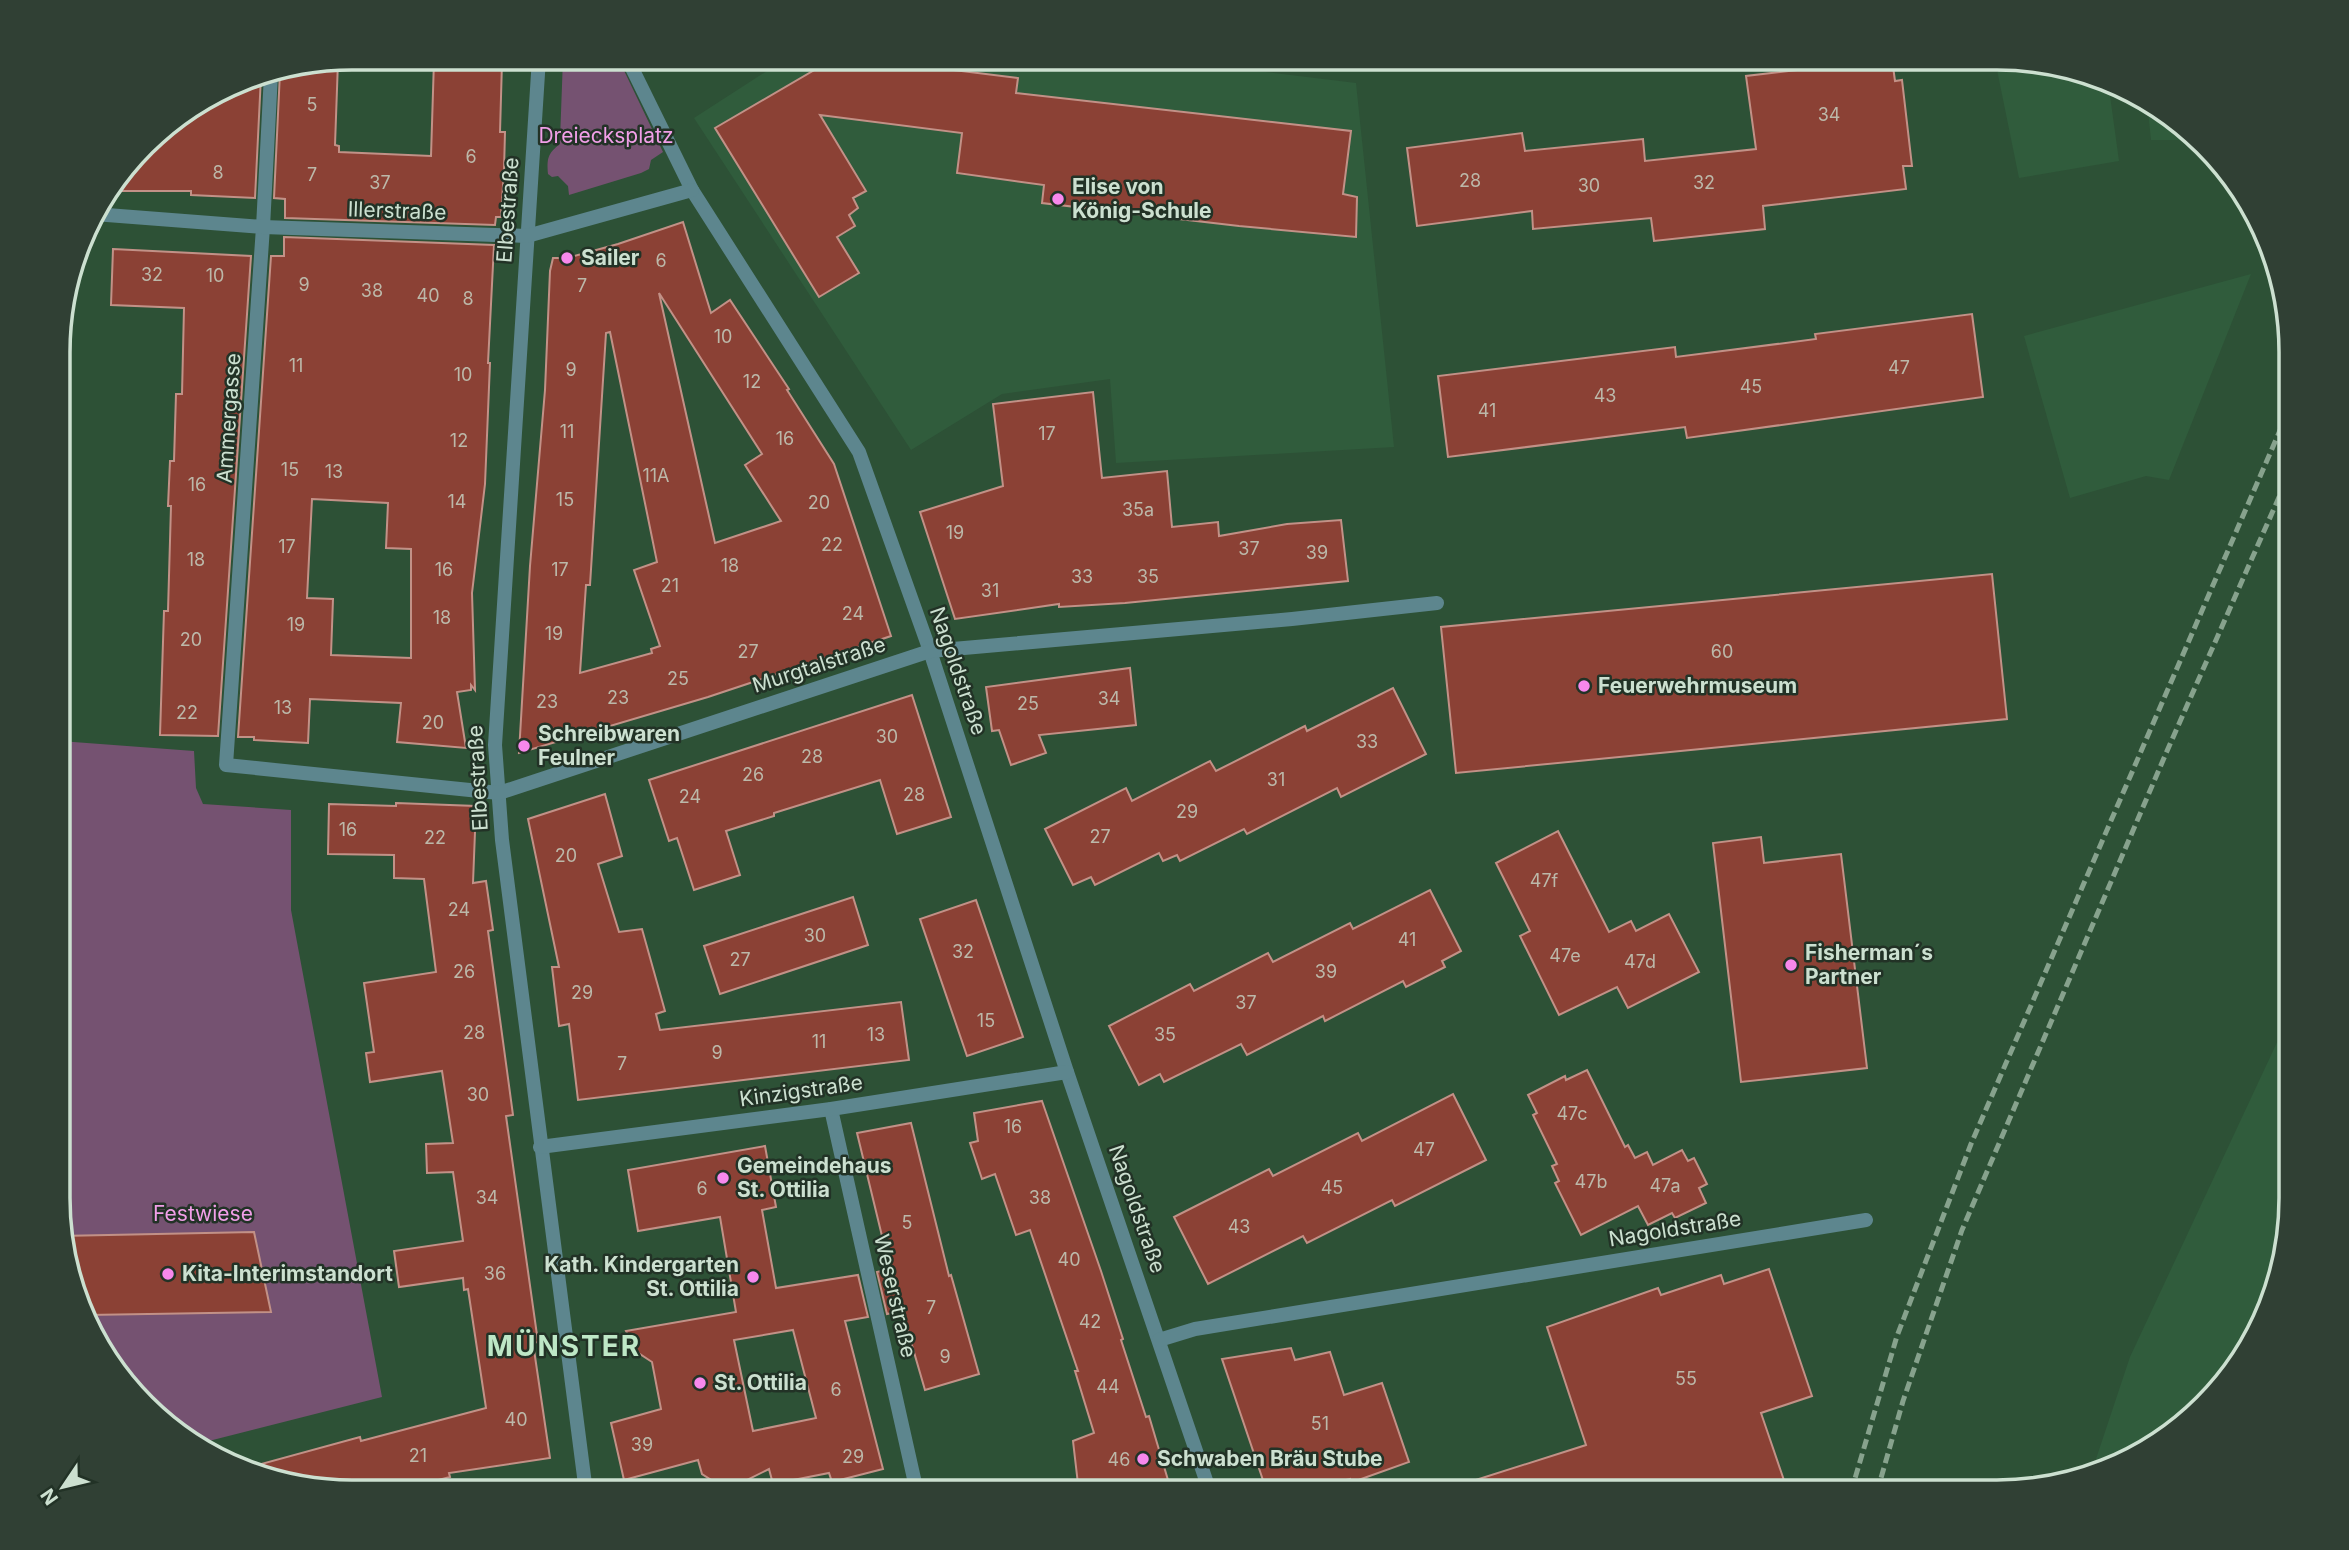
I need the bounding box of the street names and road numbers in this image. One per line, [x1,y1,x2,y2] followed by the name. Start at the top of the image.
[491,156,524,264] street label: Elbestraße
[347,196,447,225] street label: Illerstraße
[211,352,246,484] street label: Ammergasse
[925,603,992,738] street label: Nagoldstraße
[749,631,889,698] street label: Murgtalstraße
[462,725,493,831] street label: Elbestraße
[738,1069,864,1112] street label: Kinzigstraße
[1104,1141,1171,1276] street label: Nagoldstraße
[1607,1206,1743,1251] street label: Nagoldstraße
[869,1232,922,1360] street label: Weserstraße

